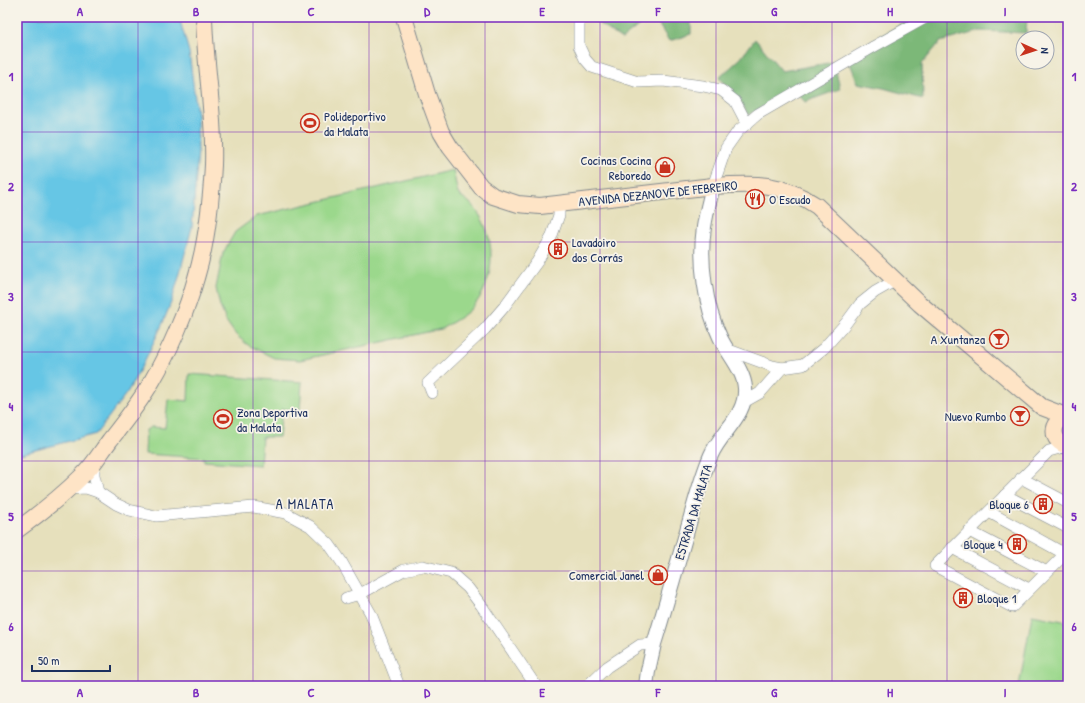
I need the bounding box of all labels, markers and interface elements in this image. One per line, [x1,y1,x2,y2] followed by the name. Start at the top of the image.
[77,2,84,20] text: A
[193,2,200,20] text: B
[307,2,315,20] text: C
[424,2,431,20] text: D
[539,2,545,20] text: E
[655,2,662,20] text: F
[771,2,778,20] text: G
[887,2,893,20] text: H
[1003,2,1007,20] text: I
[1015,30,1055,70] north arrow
[1038,47,1052,54] text: N
[9,67,14,85] text: 1
[1072,67,1077,85] text: 1
[324,107,386,140] place label: Polideportivo da Malata
[299,112,321,134] sports icon: Polideportivo da Malata
[580,151,651,184] place label: Cocinas Cocina Reboredo
[654,156,676,178] shop icon: Cocinas Cocina Reboredo
[578,176,738,210] street label: AVENIDA DEZANOVE DE FEBREIRO
[8,177,15,195] text: 2
[1071,177,1078,195] text: 2
[744,188,766,210] restaurant icon: O Escudo
[769,190,811,208] place label: O Escudo
[572,233,623,266] place label: Lavadoiro dos Corrás
[547,238,569,260] building icon: Lavadoiro dos Corrás
[8,287,14,305] text: 3
[1071,287,1077,305] text: 3
[988,328,1010,350] bar icon: A Xuntanza
[931,330,985,348] place label: A Xuntanza
[9,397,14,415] text: 4
[1072,397,1077,415] text: 4
[237,403,308,436] place label: Zona Deportiva da Malata
[1009,405,1031,427] bar icon: Nuevo Rumbo
[945,407,1006,425] place label: Nuevo Rumbo
[212,408,234,430] sports icon: Zona Deportiva da Malata
[670,462,716,562] street label: ESTRADA DA MALATA
[1032,493,1054,515] building icon: Bloque 6
[276,494,334,513] district label: A MALATA
[989,495,1029,513] place label: Bloque 6
[8,507,14,525] text: 5
[1071,507,1077,525] text: 5
[1006,533,1028,555] building icon: Bloque 4
[963,535,1003,553] place label: Bloque 4
[647,564,669,586] shop icon: Comercial Janel
[569,566,645,584] place label: Comercial Janel
[952,587,974,609] building icon: Bloque 1
[977,589,1017,607] place label: Bloque 1
[8,617,14,635] text: 6
[1071,617,1077,635] text: 6
[32,647,110,673] scale bar
[38,652,59,669] text: 50 m
[77,683,84,701] text: A
[193,683,200,701] text: B
[307,683,315,701] text: C
[424,683,431,701] text: D
[539,683,545,701] text: E
[655,683,662,701] text: F
[771,683,778,701] text: G
[887,683,893,701] text: H
[1003,683,1007,701] text: I

